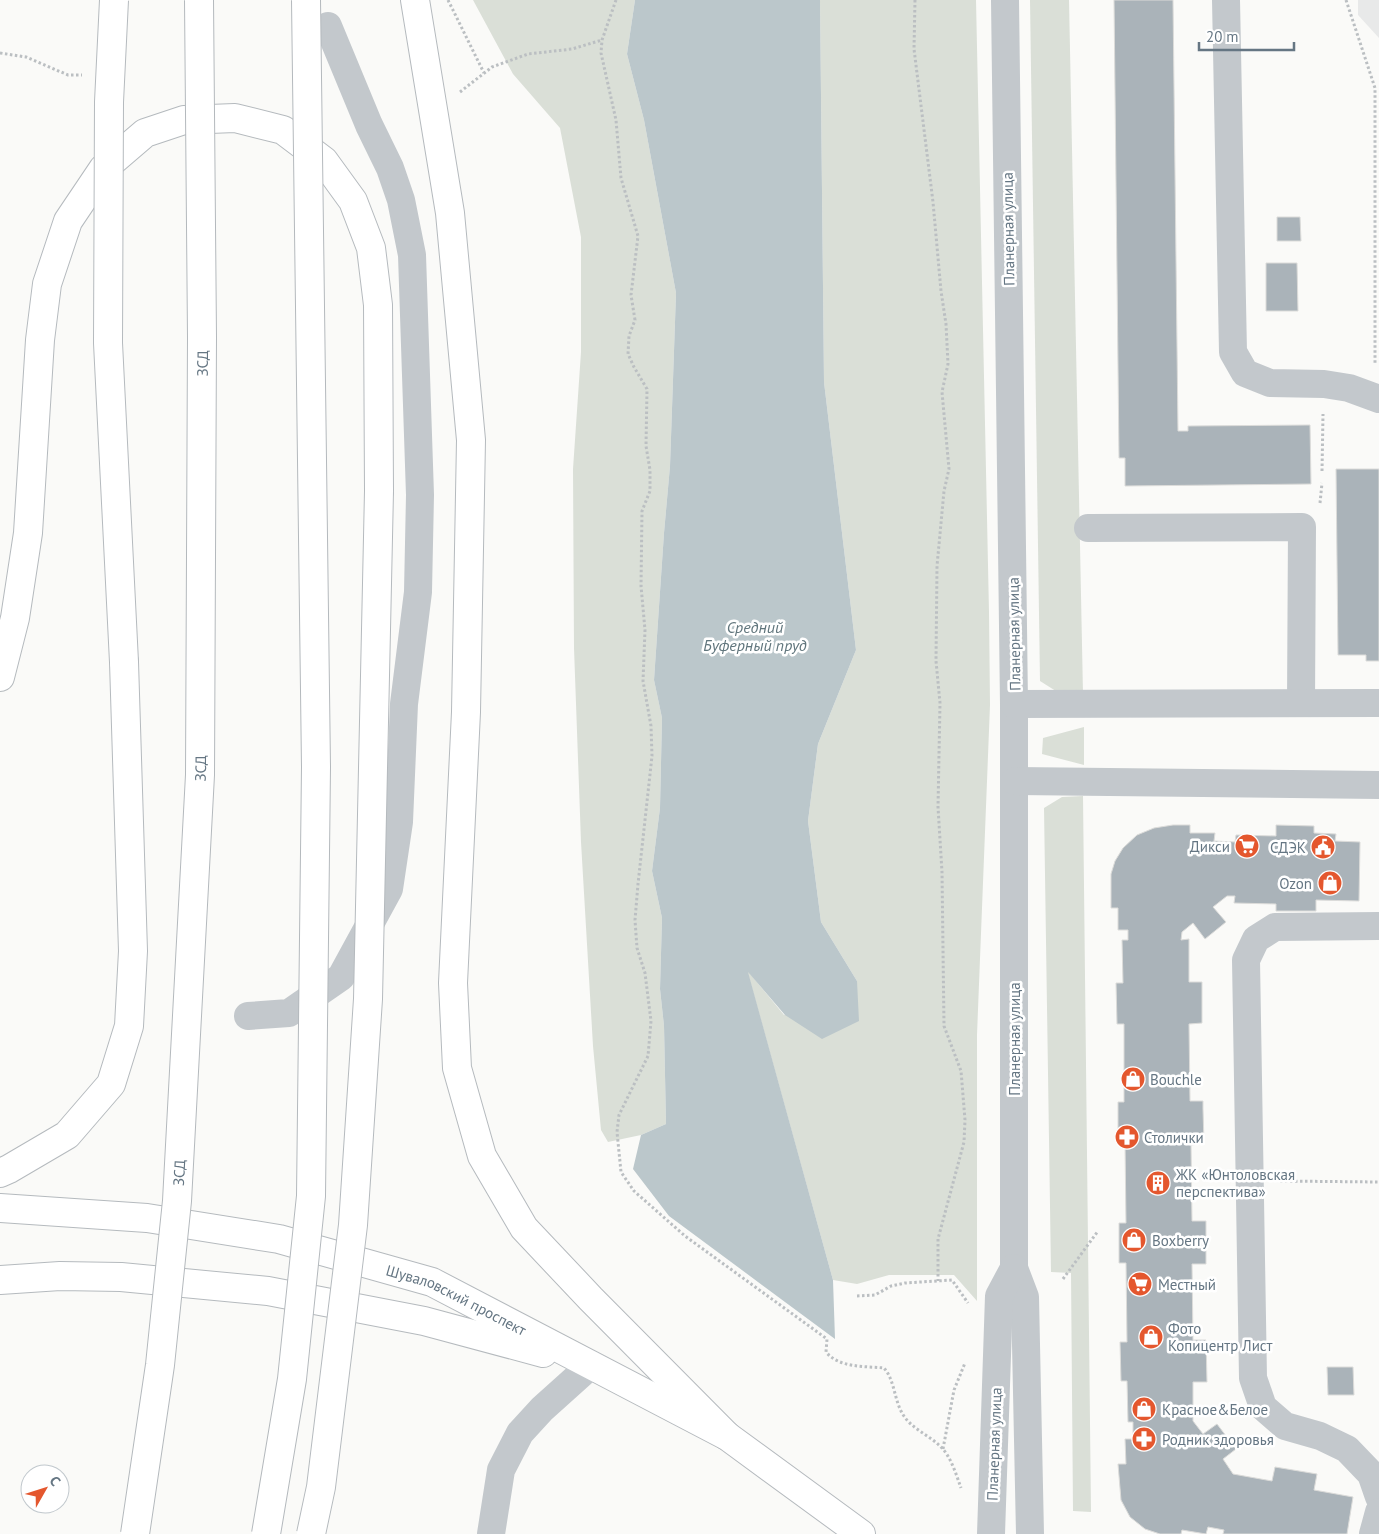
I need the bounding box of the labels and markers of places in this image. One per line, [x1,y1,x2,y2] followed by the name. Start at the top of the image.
[1234,833,1260,859] supermarket icon: Дикси
[1310,834,1336,860] public building icon: СДЭК
[1190,837,1230,856] place label: Дикси
[1270,838,1306,857] place label: СДЭК
[1317,870,1343,896] shop icon: Ozon
[1279,874,1312,893] place label: Ozon
[1120,1066,1146,1092] shop icon: Bouchle
[1150,1070,1202,1089] place label: Bouchle
[1114,1124,1140,1150] pharmacy icon: Столички
[1144,1128,1204,1147] place label: Столички
[1175,1165,1295,1201] place label: ЖК «Юнтоловская перспектива»
[1145,1170,1171,1196] building icon: ЖК «Юнтоловская перспектива»
[1121,1227,1147,1253] shop icon: Boxberry
[1152,1231,1209,1250] place label: Boxberry
[1127,1271,1153,1297] supermarket icon: Местный
[1158,1275,1216,1294] place label: Местный
[1168,1319,1272,1355] place label: Фото Копицентр Лист
[1138,1324,1164,1350] shop icon: Фото Копицентр Лист
[1131,1396,1157,1422] shop icon: Красное&Белое
[1162,1400,1268,1419] place label: Красное&Белое
[1131,1426,1157,1452] pharmacy icon: Родник здоровья
[1162,1430,1274,1449] place label: Родник здоровья

